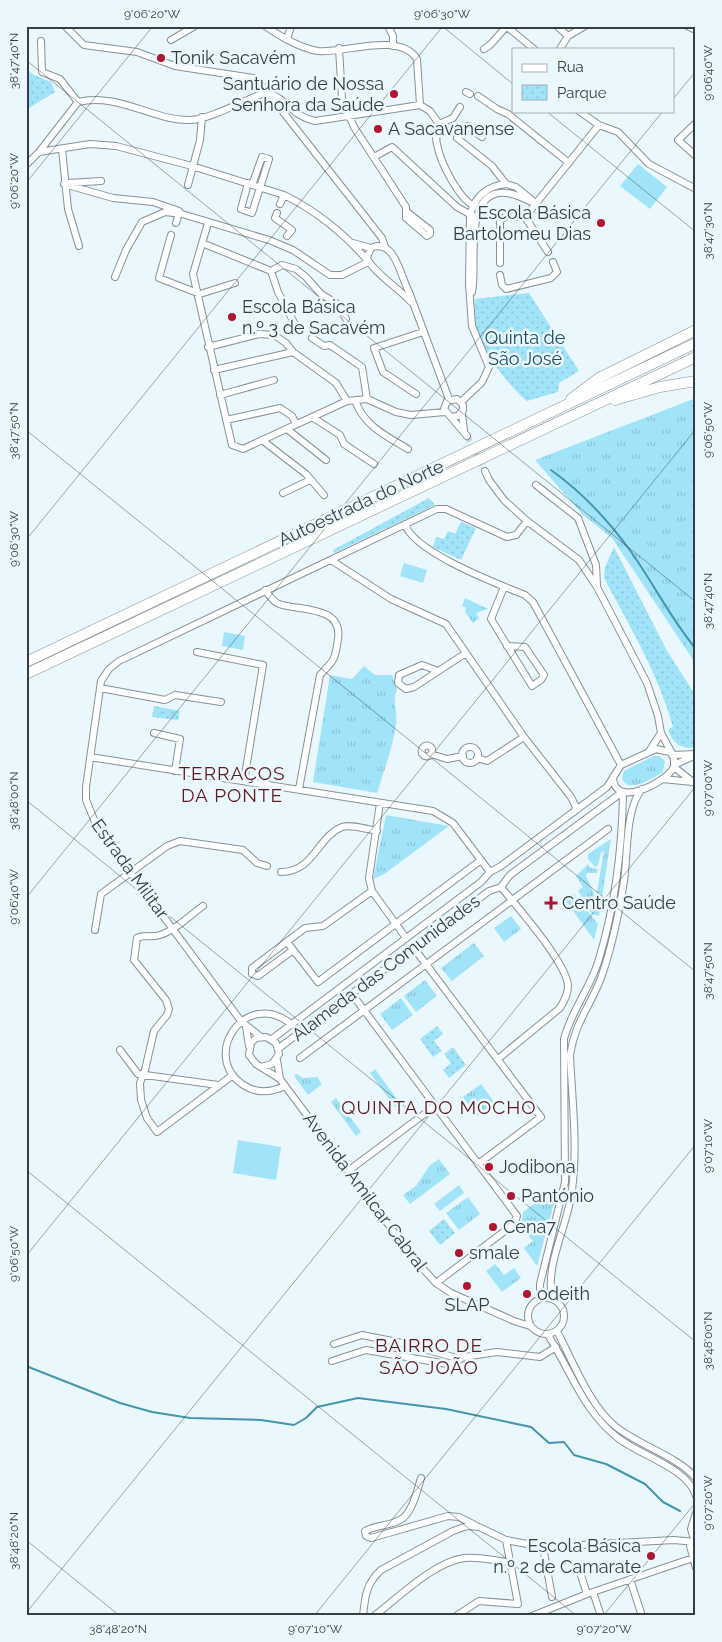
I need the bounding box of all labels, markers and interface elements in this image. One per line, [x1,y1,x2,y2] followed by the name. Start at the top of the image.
[124,7,181,21] text: 9°06'20"W
[414,7,471,21] text: 9°06'30"W
[7,33,21,89] text: 38°47'40"N
[701,45,715,101] text: 9°06'40"W
[171,47,296,68] place label: Tonik Sacavém
[512,48,674,112] legend
[155,52,167,64] marker: Tonik Sacavém
[557,58,584,76] text: Rua
[223,73,384,115] place label: Santuário de Nossa Senhora da Saúde
[557,84,607,102] text: Parque
[388,88,400,100] marker: Santuário de Nossa Senhora da Saúde
[388,118,515,139] place label: A Sacavanense
[372,123,384,135] marker: A Sacavanense
[7,152,21,209] text: 9°06'20"W
[453,202,591,244] place label: Escola Básica Bartolomeu Dias
[701,202,715,260] text: 38°47'30"N
[595,217,607,229] marker: Escola Básica Bartolomeu Dias
[242,296,386,338] place label: Escola Básica n.º 3 de Sacavém
[226,311,238,323] marker: Escola Básica n.º 3 de Sacavém
[485,327,566,369] park label: Quinta de São José
[701,401,715,458] text: 9°06'50"W
[7,402,21,460] text: 38°47'50"N
[275,455,447,550] street label: Autoestrada do Norte
[7,510,21,567] text: 9°06'30"W
[701,573,715,629] text: 38°47'40"N
[701,759,715,816] text: 9°07'00"W
[179,762,285,806] district label: TERRAÇOS DA PONTE
[7,771,21,831] text: 38°48'00"N
[87,815,174,923] street label: Estrada Militar
[7,869,21,925] text: 9°06'40"W
[288,890,484,1045] street label: Alameda das Comunidades
[562,892,676,913] place label: Centro Saúde
[544,896,558,910] marker: Centro Saúde
[701,942,715,1000] text: 38°47'50"N
[341,1096,537,1118] district label: QUINTA DO MOCHO
[299,1108,432,1275] street label: Avenida Amílcar Cabral
[701,1119,715,1173] text: 9°07'10"W
[499,1156,575,1177] place label: Jodibona
[483,1161,495,1173] marker: Jodibona
[521,1185,594,1206] place label: Pantónio
[505,1190,517,1202] marker: Pantónio
[503,1216,556,1237] place label: Cena7
[487,1221,499,1233] marker: Cena7
[7,1225,21,1282] text: 9°06'50"W
[469,1242,520,1263] place label: smale
[453,1247,465,1259] marker: smale
[461,1280,473,1292] marker: SLAP
[537,1283,590,1304] place label: odeith
[521,1288,533,1300] marker: odeith
[445,1294,489,1315] place label: SLAP
[701,1311,715,1371] text: 38°48'00"N
[375,1334,483,1378] district label: BAIRRO DE SÃO JOÃO
[701,1475,715,1531] text: 9°07'20"W
[7,1512,21,1570] text: 38°48'20"N
[493,1535,641,1577] place label: Escola Básica n.º 2 de Camarate
[645,1550,657,1562] marker: Escola Básica n.º 2 de Camarate
[89,1622,147,1636] text: 38°48'20"N
[288,1622,342,1636] text: 9°07'10"W
[576,1622,632,1636] text: 9°07'20"W

